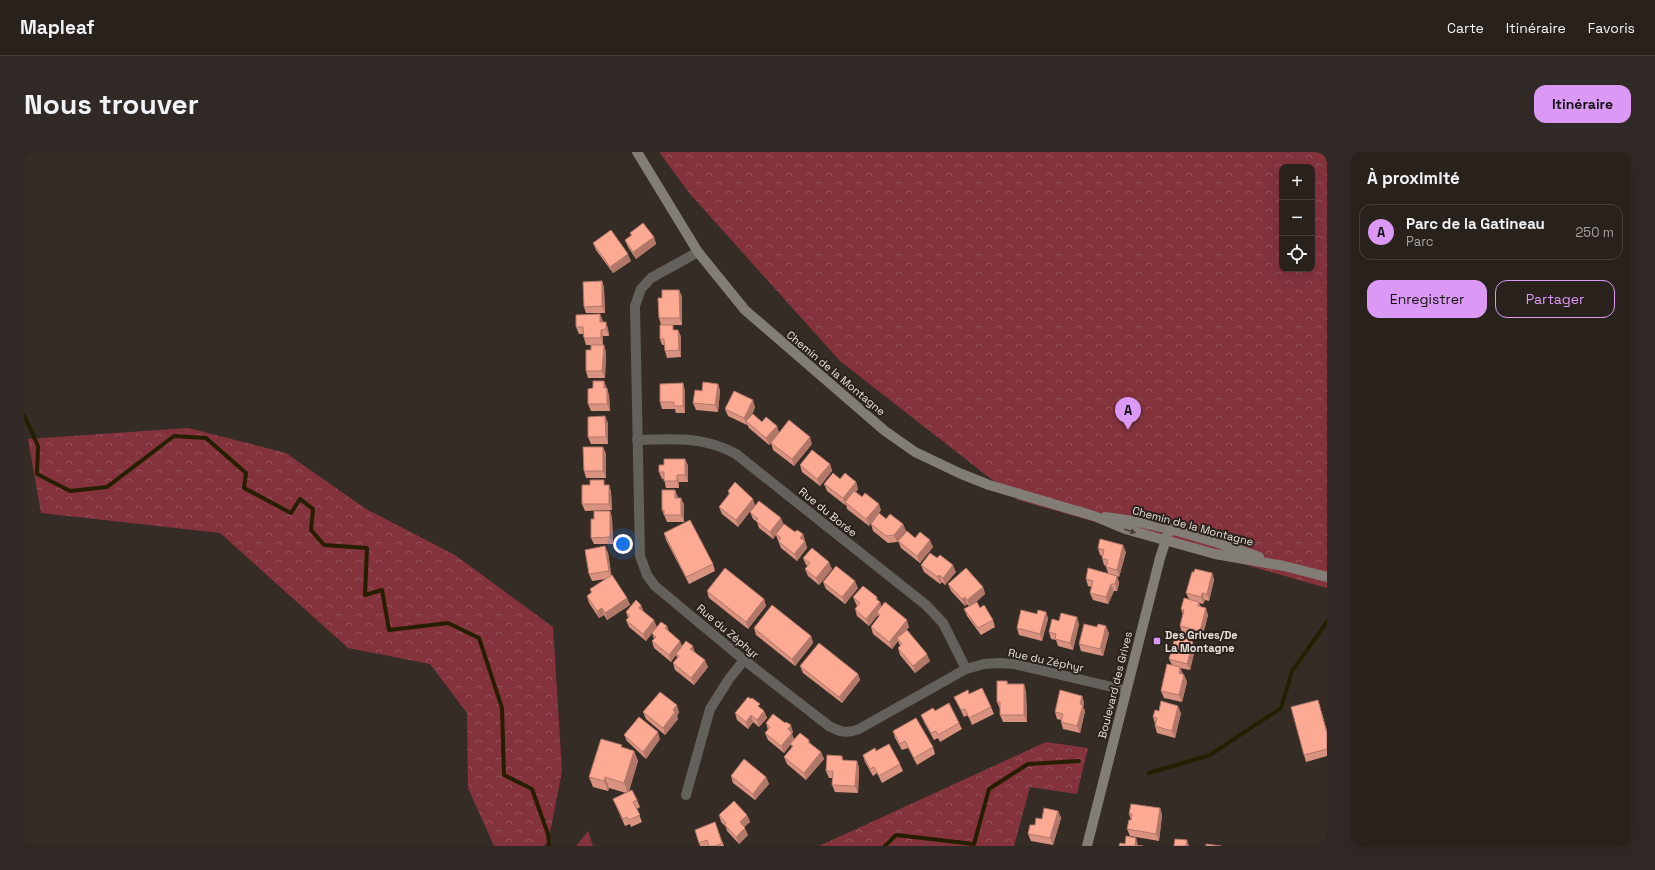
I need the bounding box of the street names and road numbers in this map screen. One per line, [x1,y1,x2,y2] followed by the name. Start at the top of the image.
[784,328,888,418] street label: Chemin de la Montagne
[796,484,860,540] street label: Rue du Borée
[1131,503,1255,549] street label: Chemin de la Montagne
[694,601,762,661] street label: Rue du Zéphyr
[1095,630,1135,740] street label: Boulevard des Grives
[1007,645,1085,675] street label: Rue du Zéphyr

